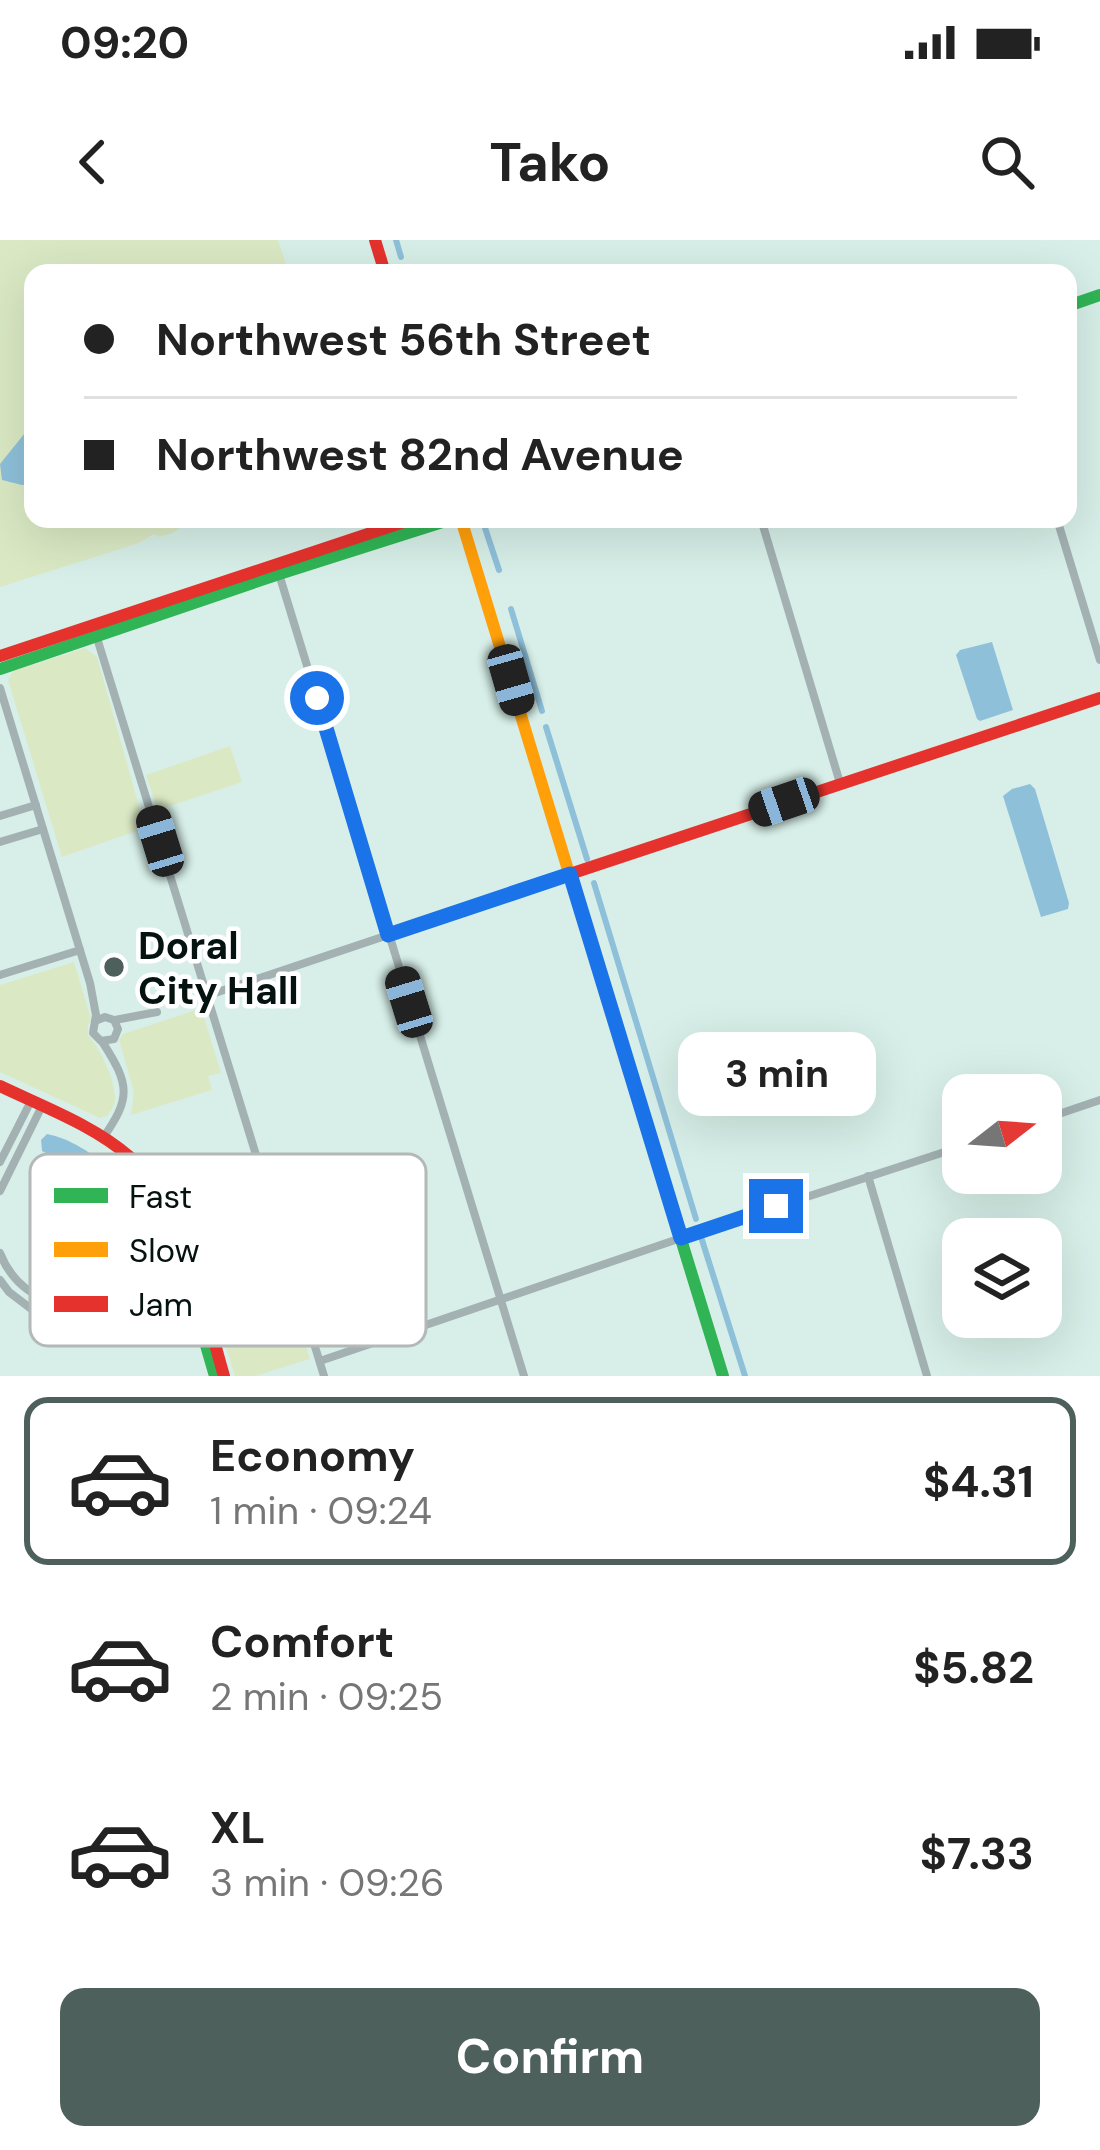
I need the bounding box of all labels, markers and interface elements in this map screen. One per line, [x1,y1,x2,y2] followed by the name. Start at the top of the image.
[60,13,189,72] text: 09:20
[489,127,611,198] text: Tako
[60,129,126,195] icon: back
[974,129,1040,195] icon: search
[156,310,651,369] text: Northwest 56th Street
[156,425,684,484] text: Northwest 82nd Avenue
[484,640,538,720] car
[290,671,344,725] route start
[744,773,824,831] car
[132,801,188,881] car
[138,920,299,1016] place label: Doral City Hall
[101,954,127,980] marker: Doral City Hall
[381,962,437,1042] car
[677,1032,875,1116] callout: 3 min
[725,1048,829,1099] text: 3 min
[942,1074,1062,1194] north arrow
[942,1074,1062,1338] map controls
[30,1154,426,1346] legend
[129,1175,192,1218] text: Fast
[749,1179,803,1233] route end
[942,1218,1062,1338] button: layers
[129,1229,200,1272] text: Slow
[129,1283,193,1326] text: Jam
[210,1426,415,1485] text: Economy
[66,1427,174,1535] icon: car
[923,1452,1034,1511] text: $4.31
[210,1485,432,1536] text: 1 min · 09:24
[210,1612,394,1671] text: Comfort
[66,1613,174,1721] icon: car
[913,1638,1034,1697] text: $5.82
[210,1671,443,1722] text: 2 min · 09:25
[210,1798,265,1857] text: XL
[66,1799,174,1907] icon: car
[920,1824,1034,1883] text: $7.33
[210,1857,444,1908] text: 3 min · 09:26
[60,1988,1040,2126] button: Confirm

